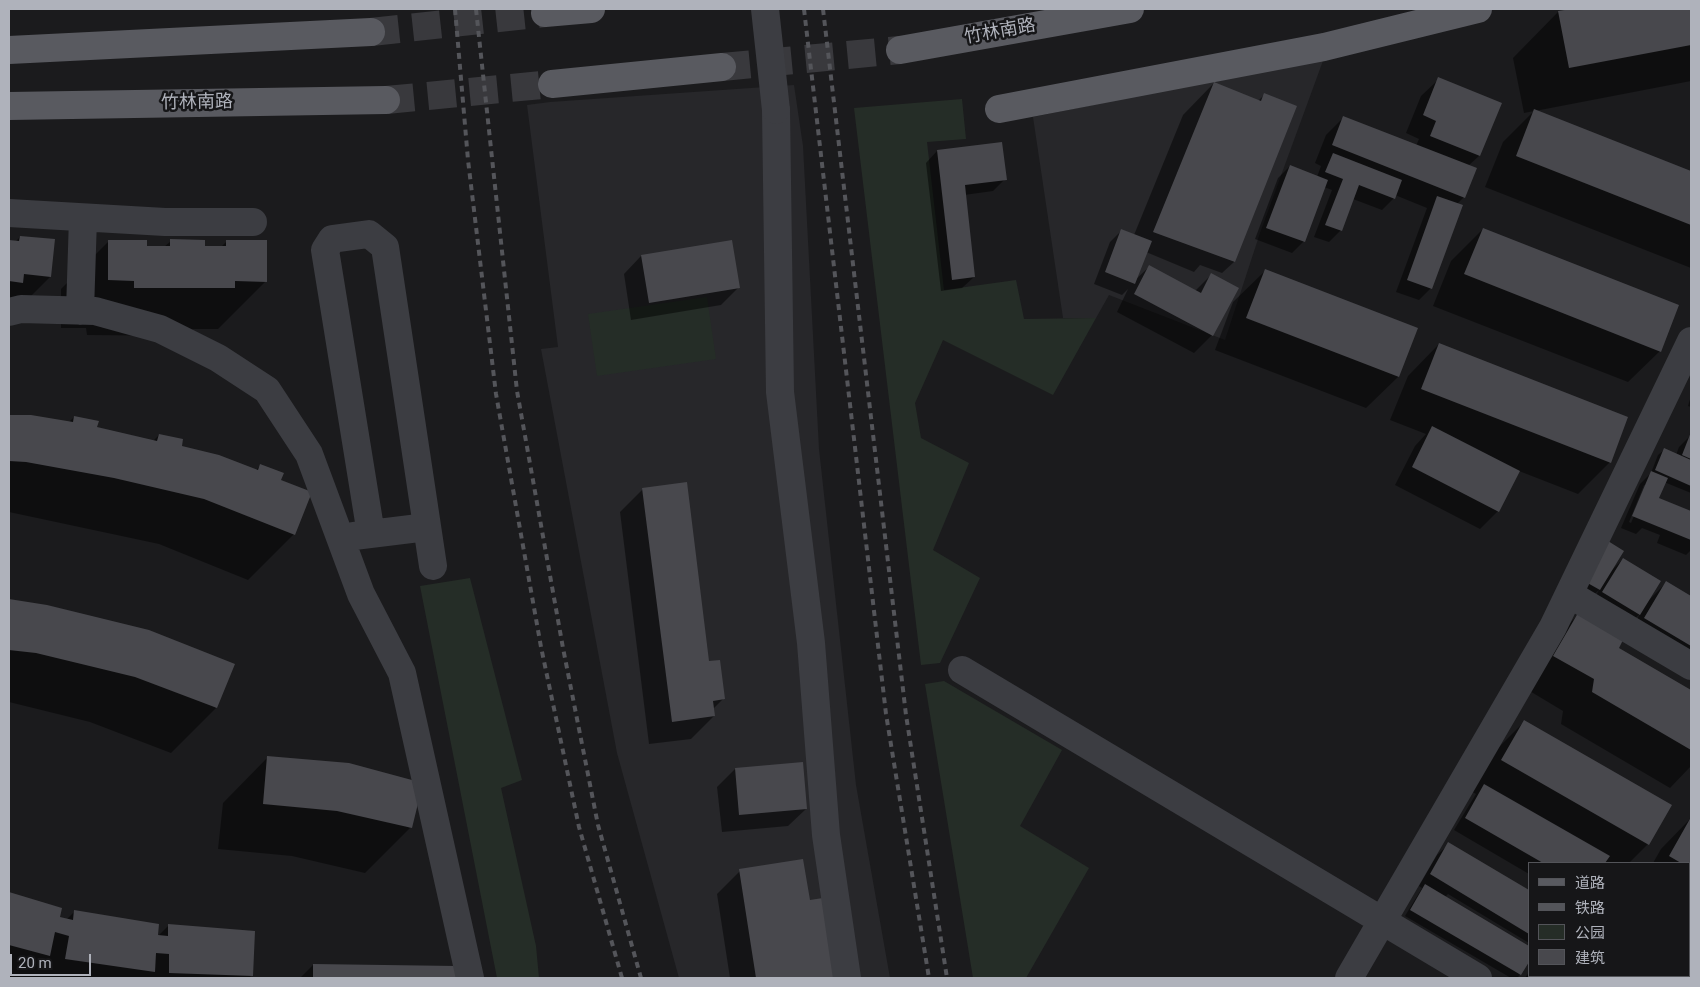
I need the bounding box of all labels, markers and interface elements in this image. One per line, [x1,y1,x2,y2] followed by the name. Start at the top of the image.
[963,15,1037,49] street label: 竹林南路
[161,92,233,114] street label: 竹林南路
[1528,862,1690,977] legend
[1575,874,1605,892] text: 道路
[1575,899,1605,917] text: 铁路
[1575,924,1605,942] text: 公园
[12,944,94,976] scale bar
[1575,949,1605,967] text: 建筑
[18,954,52,972] text: 20 m

